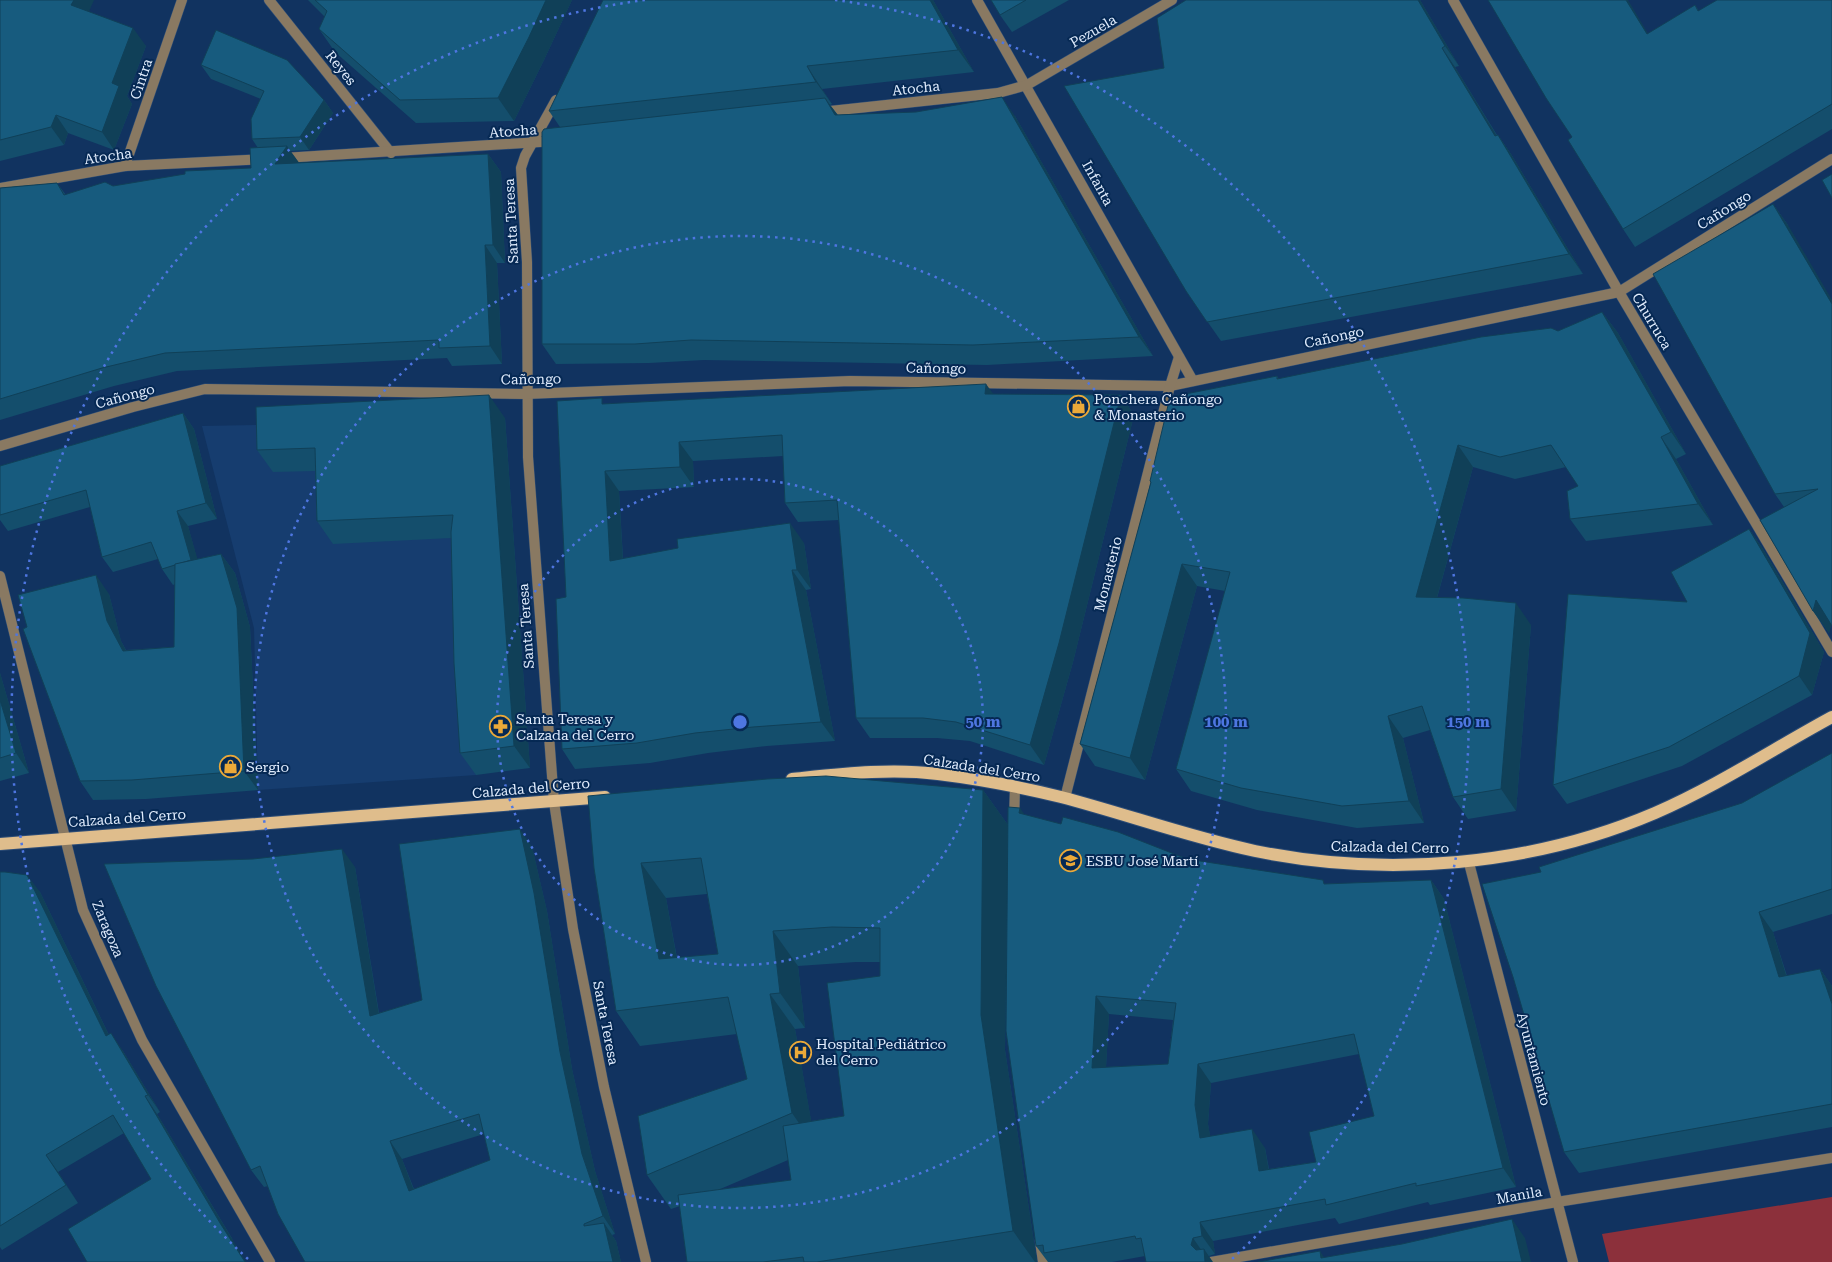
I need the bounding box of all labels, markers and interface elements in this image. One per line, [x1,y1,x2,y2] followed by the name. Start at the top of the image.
[1067,11,1119,51] street label: Pezuela
[322,48,360,89] street label: Reyes
[127,56,156,102] street label: Cintra
[891,78,941,98] street label: Atocha
[489,121,538,141] street label: Atocha
[83,145,133,167] street label: Atocha
[1079,158,1117,209] street label: Infanta
[501,178,521,264] street label: Santa Teresa
[1694,187,1754,233] street label: Cañongo
[1629,290,1675,353] street label: Churruca
[1303,323,1365,351] street label: Cañongo
[906,359,966,377] street label: Cañongo
[501,370,561,388] street label: Cañongo
[94,380,156,412] street label: Cañongo
[1094,391,1222,423] place label: Ponchera Cañongo & Monasterio
[1066,395,1090,419] shop icon: Ponchera Cañongo & Monasterio
[1091,535,1125,613] street label: Monasterio
[515,582,537,669] street label: Santa Teresa
[516,711,634,743] place label: Santa Teresa y Calzada del Cerro
[731,713,749,731] centre of rings
[965,713,1001,731] text: 50 m
[1204,713,1248,731] text: 100 m
[1446,713,1490,731] text: 150 m
[488,715,512,739] pharmacy icon: Santa Teresa y Calzada del Cerro
[922,751,1042,785] street label: Calzada del Cerro
[218,755,242,779] shop icon: Sergio
[246,759,289,775] place label: Sergio
[471,775,591,801] street label: Calzada del Cerro
[67,806,187,830] street label: Calzada del Cerro
[1331,838,1449,856] street label: Calzada del Cerro
[1058,849,1082,873] school or university icon: ESBU José Martí
[1086,853,1199,869] place label: ESBU José Martí
[89,898,127,960] street label: Zaragoza
[590,980,622,1067] street label: Santa Teresa
[1514,1011,1554,1107] street label: Ayuntamiento
[816,1036,946,1068] place label: Hospital Pediátrico del Cerro
[788,1040,812,1064] hospital icon: Hospital Pediátrico del Cerro
[1495,1183,1544,1207] street label: Manila

